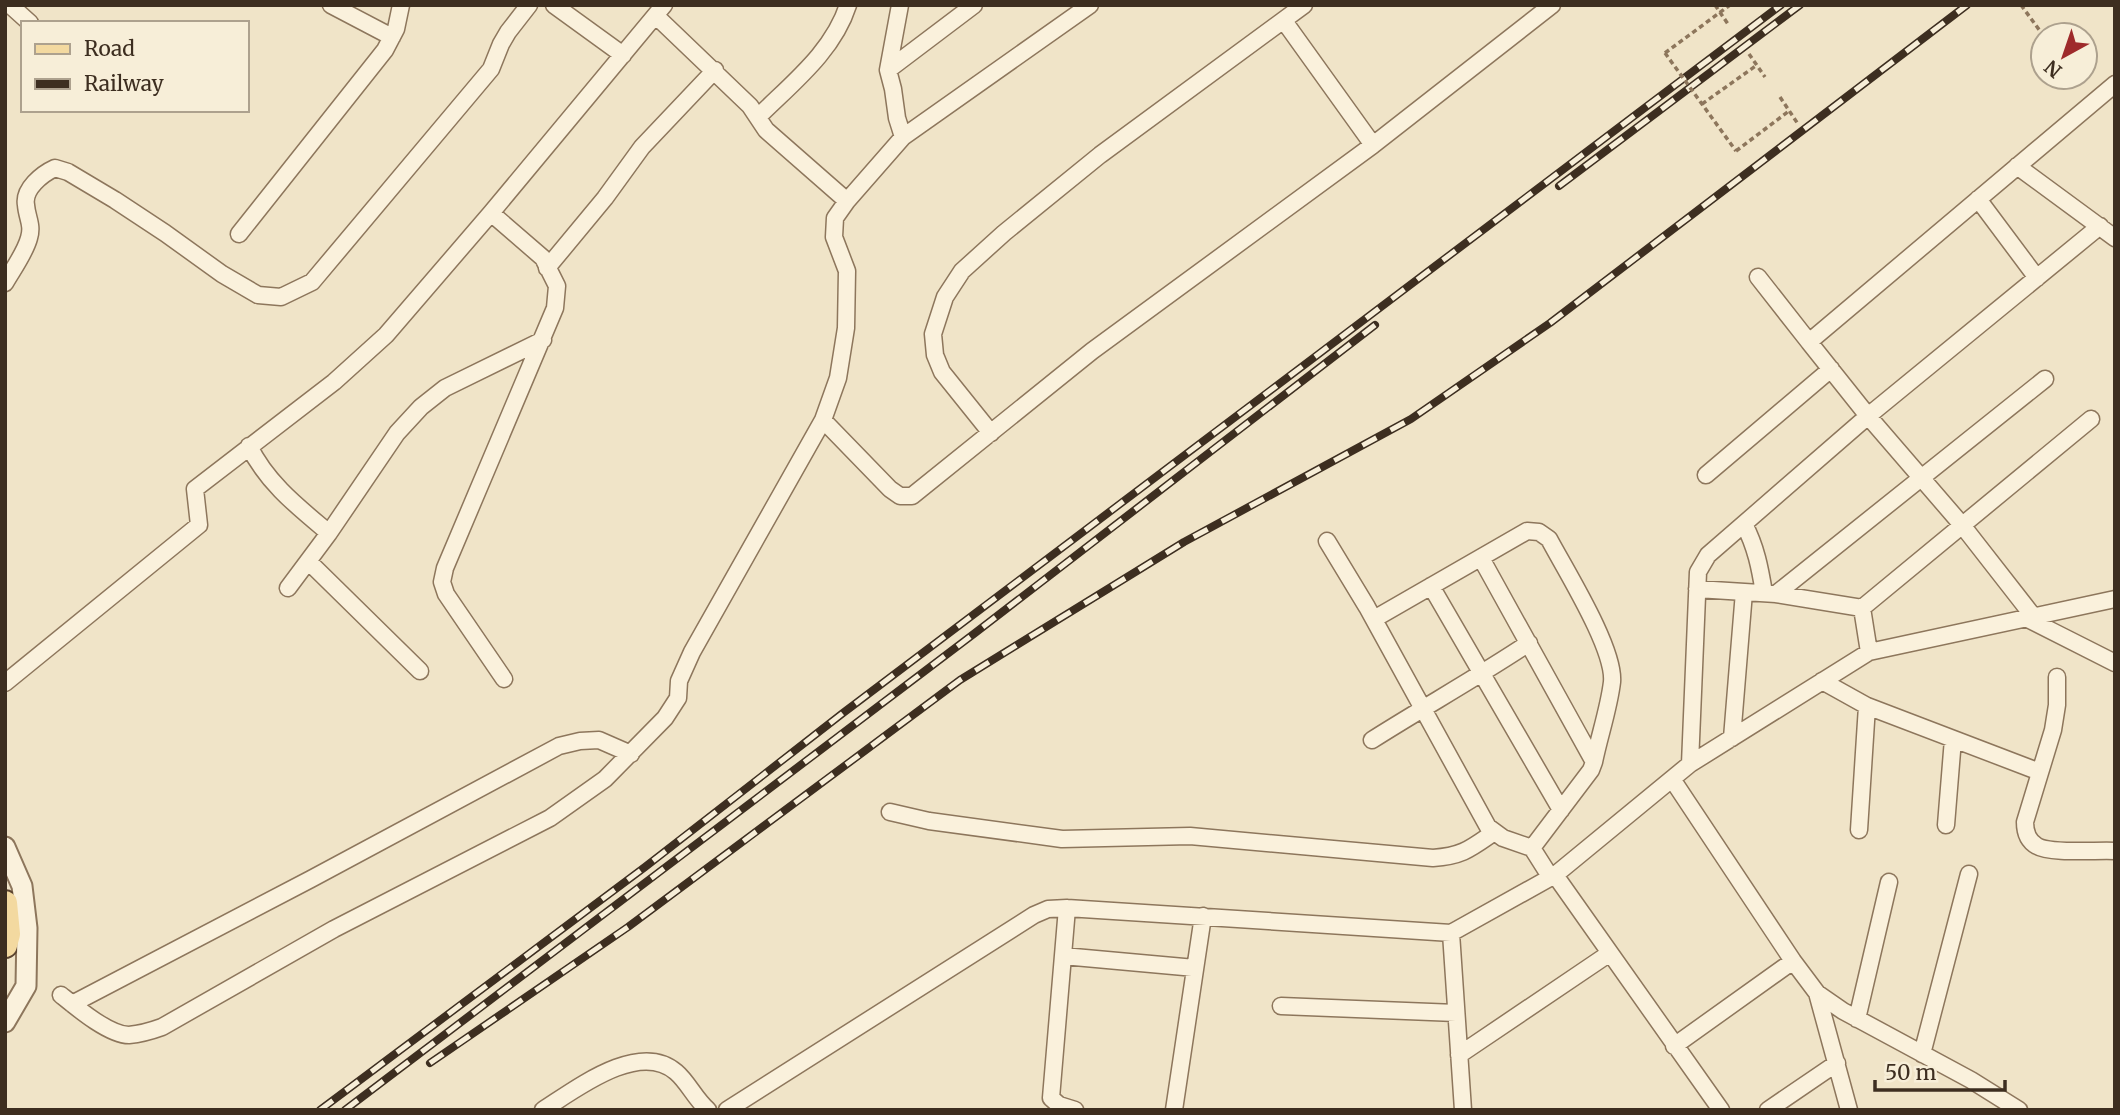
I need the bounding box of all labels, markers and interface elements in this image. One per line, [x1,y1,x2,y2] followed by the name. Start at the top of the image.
[21,21,248,112] legend
[2029,21,2099,91] north arrow
[84,35,135,62] text: Road
[2040,55,2067,83] text: N
[84,70,165,97] text: Railway
[1875,1048,2004,1092] scale bar
[1885,1059,1936,1086] text: 50 m

